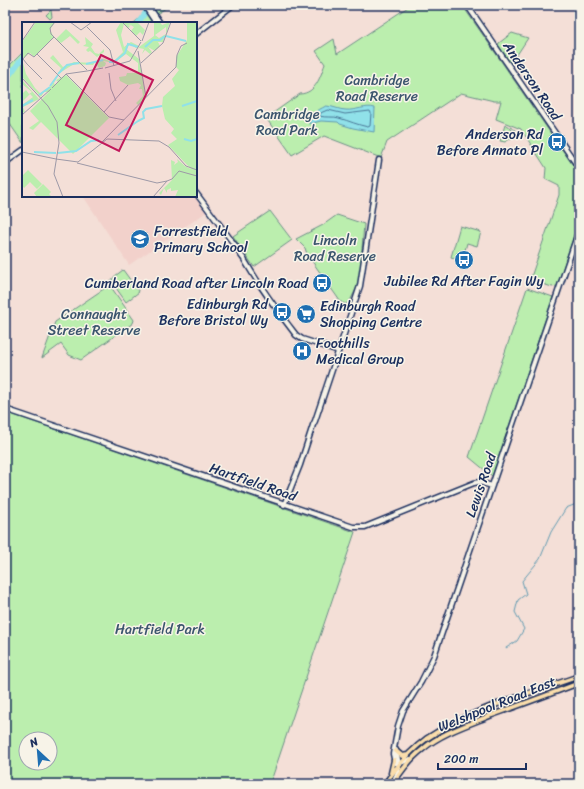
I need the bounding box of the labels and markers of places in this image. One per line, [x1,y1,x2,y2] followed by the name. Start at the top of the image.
[437,122,545,163] place label: Anderson Rd Before Annato Pl
[546,131,568,153] bus stop icon: Anderson Rd Before Annato Pl
[154,219,249,260] place label: Forrestfield Primary School
[129,228,151,250] school or university icon: Forrestfield Primary School
[453,249,475,271] bus stop icon: Jubilee Rd After Fagin Wy
[383,269,544,294] place label: Jubilee Rd After Fagin Wy
[85,271,310,296] place label: Cumberland Road after Lincoln Road
[311,272,333,294] bus stop icon: Cumberland Road after Lincoln Road
[159,292,270,333] place label: Edinburgh Rd Before Bristol Wy
[320,294,422,335] place label: Edinburgh Road Shopping Centre
[271,301,293,323] bus stop icon: Edinburgh Rd Before Bristol Wy
[295,303,317,325] supermarket icon: Edinburgh Road Shopping Centre
[316,331,405,372] place label: Foothills Medical Group
[291,340,313,362] hospital icon: Foothills Medical Group

